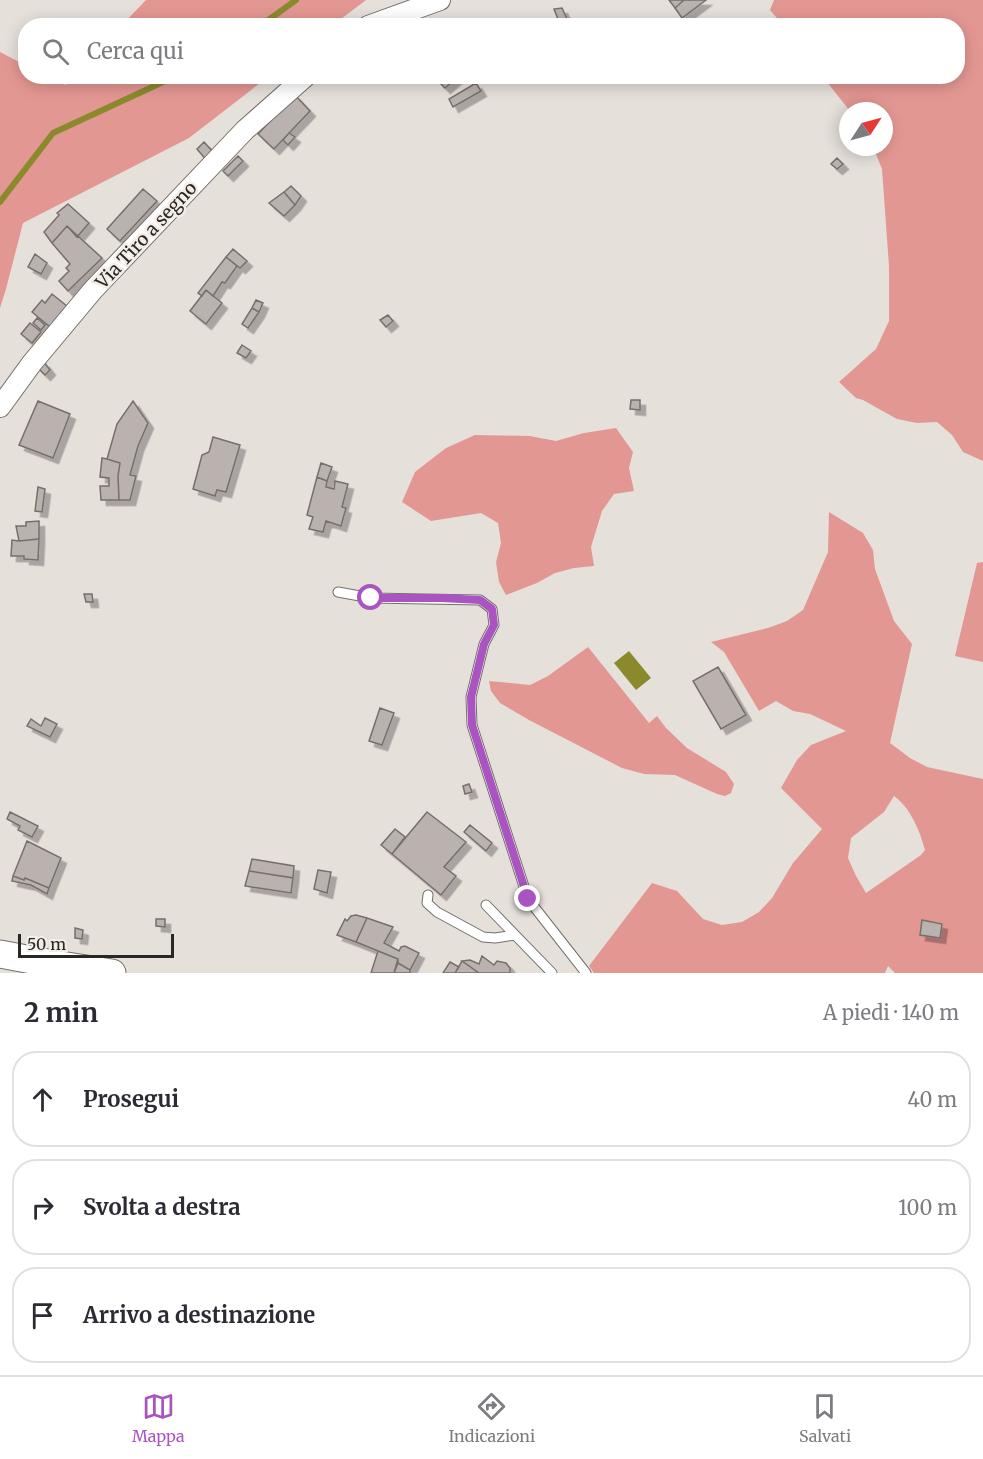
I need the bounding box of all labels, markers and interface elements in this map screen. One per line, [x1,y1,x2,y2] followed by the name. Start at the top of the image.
[18,18,965,84] search box
[39,35,72,68] icon: search
[87,37,184,65] text: Cerca qui
[839,102,893,156] north arrow
[90,177,202,294] street label: Via Tiro a segno
[357,584,383,610] route start
[514,885,540,911] route end
[18,931,174,958] scale bar
[27,934,66,954] text: 50 m
[24,996,98,1029] text: 2 min
[823,1000,959,1025] text: A piedi · 140 m
[26,1083,59,1116] icon: ahead
[83,1085,179,1113] text: Prosegui
[907,1087,957,1112] text: 40 m
[26,1191,59,1224] icon: right
[83,1193,240,1221] text: Svolta a destra
[898,1195,957,1220] text: 100 m
[26,1299,59,1332] icon: arrive
[83,1301,315,1329] text: Arrivo a destinazione
[132,1390,185,1446] tab: Mappa
[448,1390,535,1446] tab: Indicazioni
[799,1390,851,1446] tab: Salvati

